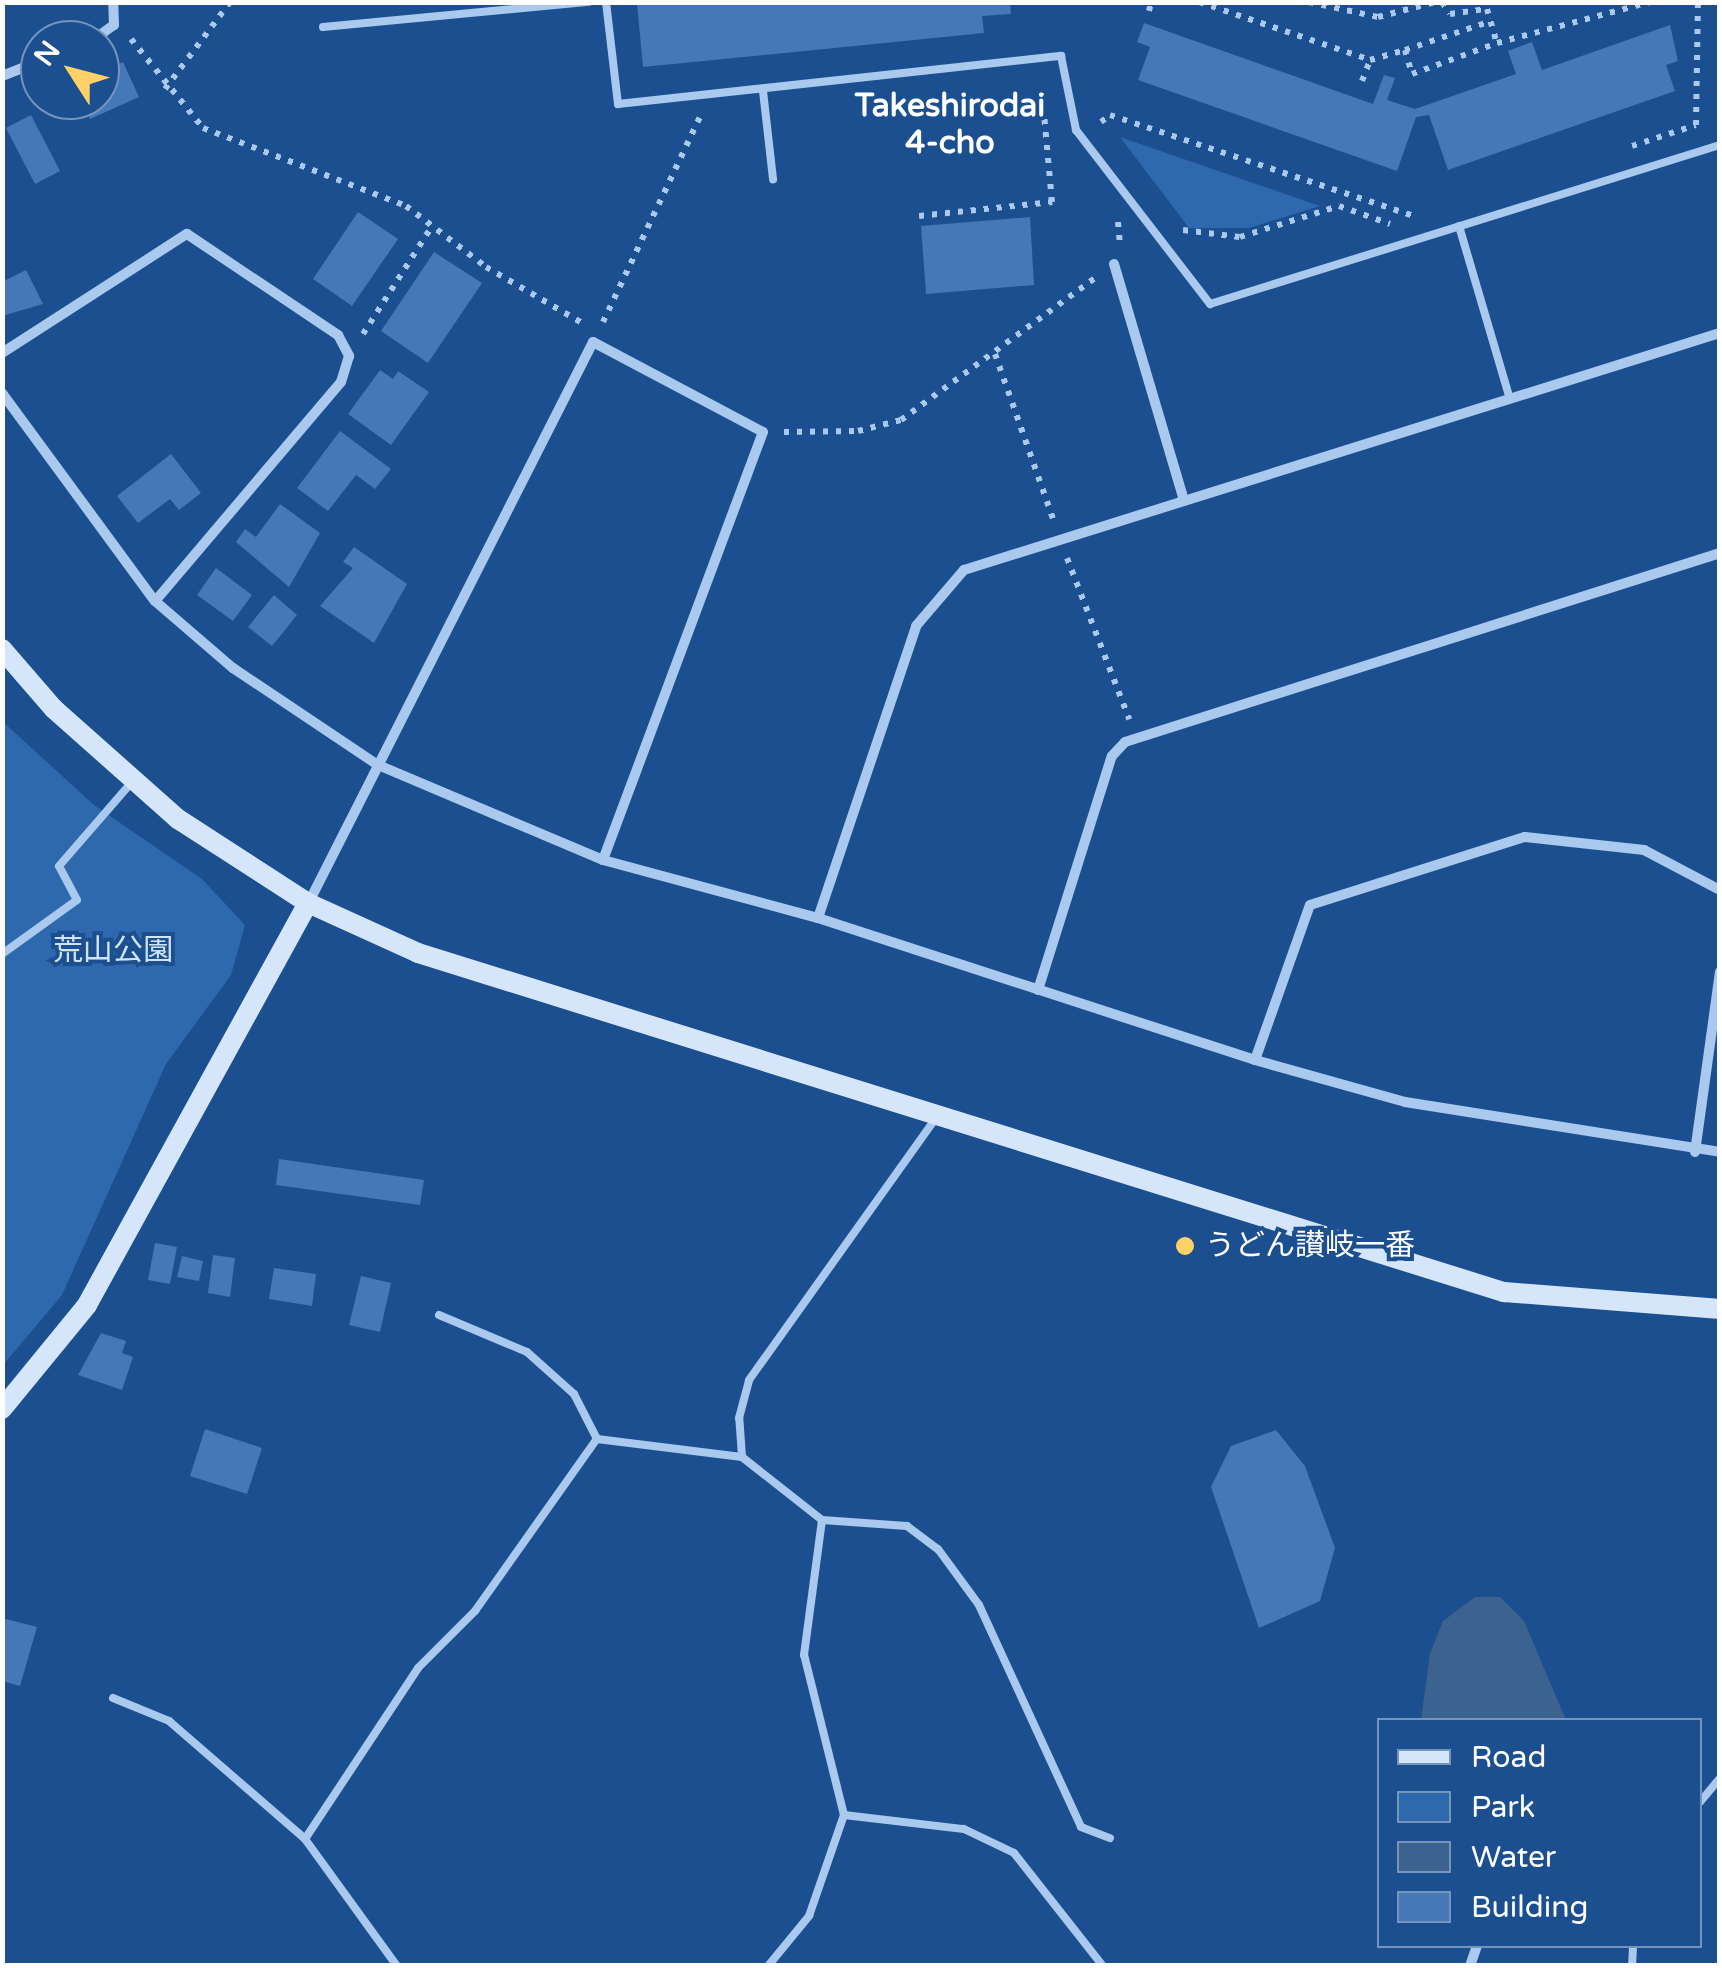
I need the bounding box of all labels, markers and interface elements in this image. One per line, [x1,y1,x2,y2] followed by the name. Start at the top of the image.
[20,20,120,120] north arrow
[27,34,68,73] text: N
[855,88,1045,163] district label: Takeshirodai 4-cho
[53,933,173,969] park label: 荒山公園
[1205,1228,1415,1264] place label: うどん讃岐一番
[1174,1235,1196,1257] marker: うどん讃岐一番
[1377,1718,1702,1948] legend
[1471,1739,1546,1776] text: Road
[1471,1789,1535,1826] text: Park
[1471,1839,1556,1876] text: Water
[1471,1889,1588,1926] text: Building

